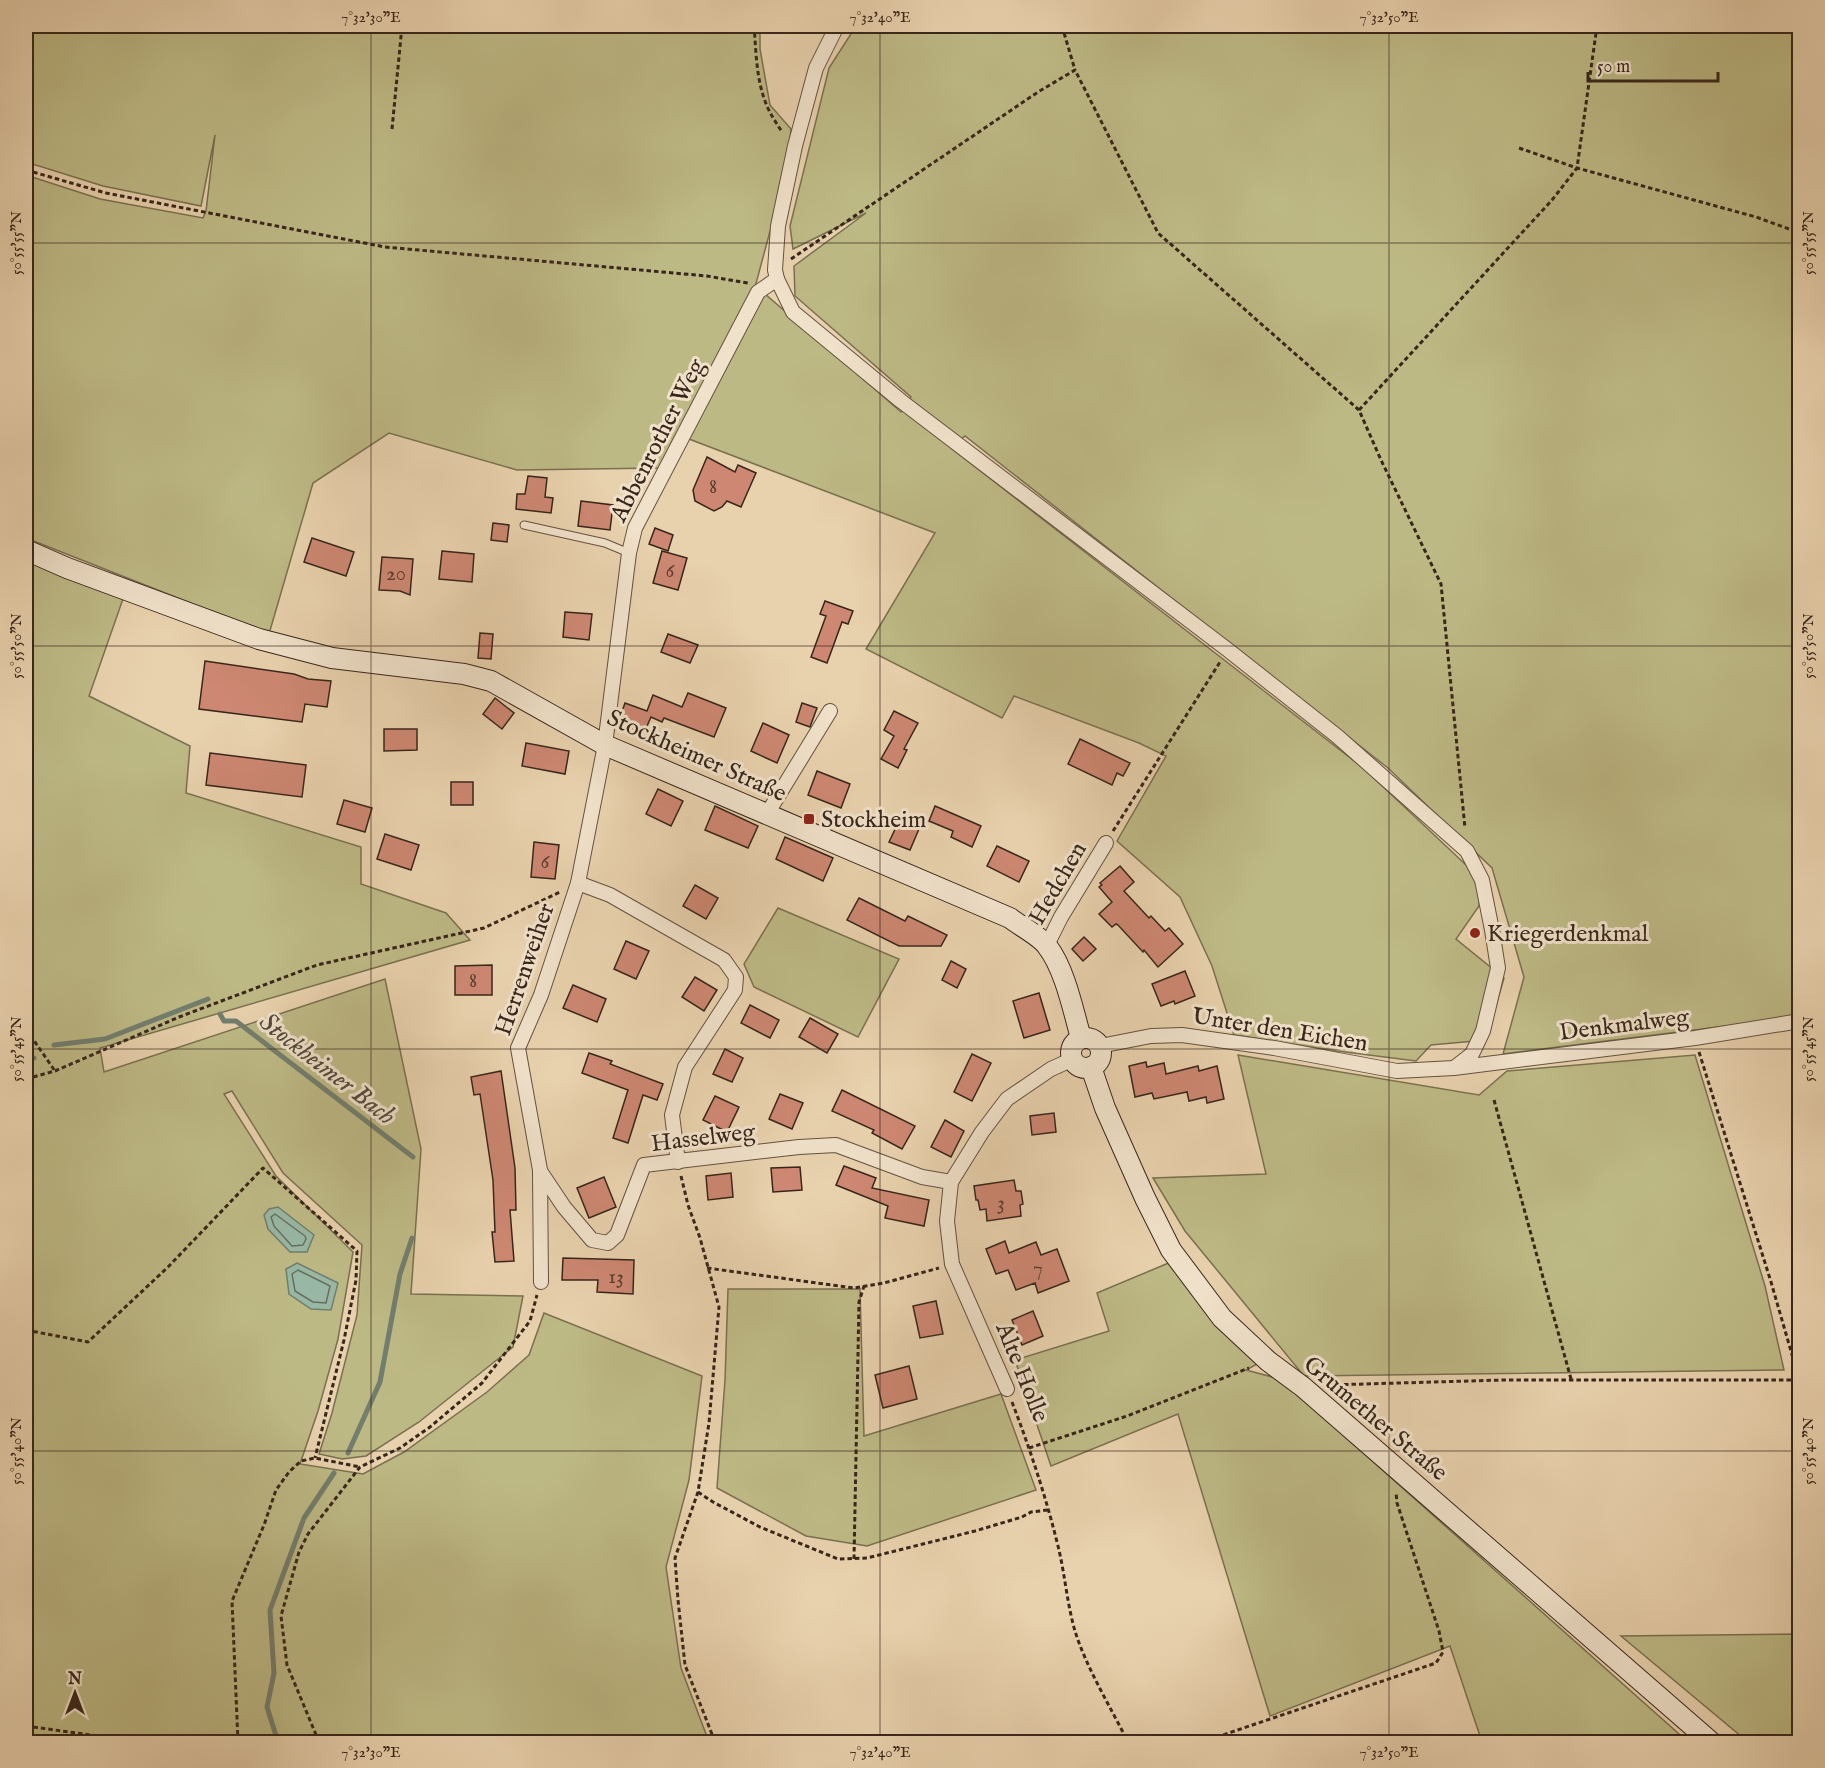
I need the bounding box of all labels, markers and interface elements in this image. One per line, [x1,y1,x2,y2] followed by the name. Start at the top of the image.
[341,8,401,27] text: 7°32'30"E
[849,8,911,27] text: 7°32'40"E
[1359,8,1419,27] text: 7°32'50"E
[1588,45,1718,83] scale bar
[1597,56,1630,79] text: 50 m
[7,211,26,275] text: 50°55'55"N
[1799,211,1818,275] text: 50°55'55"N
[603,353,713,528] street label: Abbenrother Weg
[709,474,717,501] house number: 8
[666,558,676,585] house number: 6
[386,561,406,588] house number: 20
[7,613,26,679] text: 50°55'50"N
[1799,613,1818,679] text: 50°55'50"N
[602,703,791,810] street label: Stockheimer Straße
[821,805,926,836] place label: Stockheim
[802,812,816,826] marker: Stockheim
[1022,836,1095,931] street label: Hedchen
[541,849,551,876] house number: 6
[488,899,563,1040] street label: Herrenweiher
[1487,919,1649,950] place label: Kriegerdenkmal
[1468,926,1482,940] marker: Kriegerdenkmal
[469,968,477,995] house number: 8
[1190,1001,1370,1060] street label: Unter den Eichen
[1557,1002,1692,1049] street label: Denkmalweg
[252,1006,402,1133] water label: Stockheimer Bach
[7,1016,26,1082] text: 50°55'45"N
[1799,1016,1818,1082] text: 50°55'45"N
[649,1117,758,1160] street label: Hasselweg
[997,1190,1005,1217] house number: 3
[1033,1256,1043,1283] house number: 7
[608,1264,624,1291] house number: 13
[987,1317,1056,1427] street label: Alte Holle
[1297,1350,1454,1489] street label: Grumether Straße
[7,1417,26,1485] text: 50°55'40"N
[1799,1417,1818,1485] text: 50°55'40"N
[45,1663,105,1723] north arrow
[67,1670,82,1690] text: N
[341,1743,401,1762] text: 7°32'30"E
[849,1743,911,1762] text: 7°32'40"E
[1359,1743,1419,1762] text: 7°32'50"E

